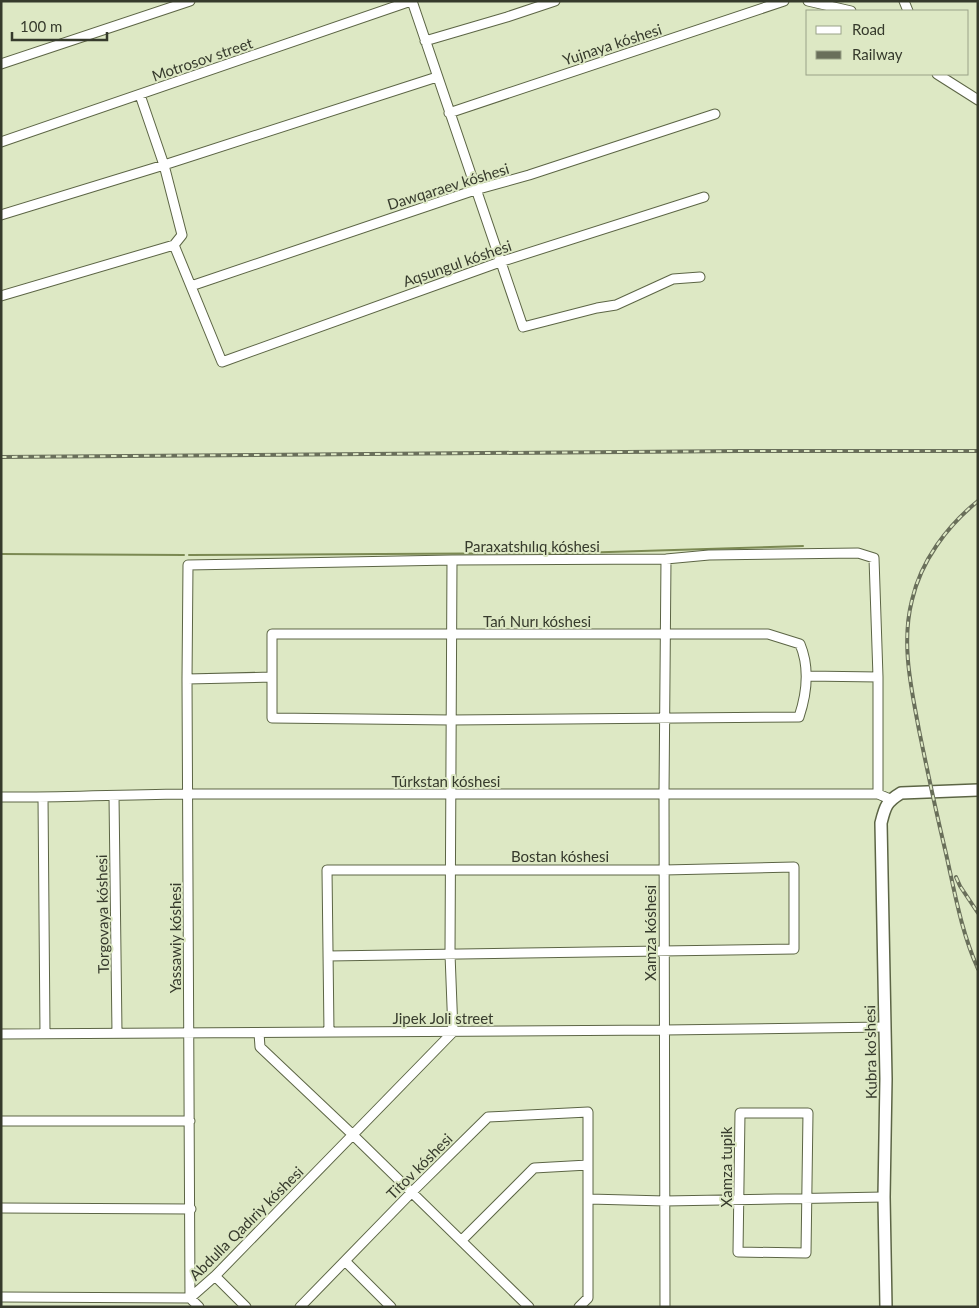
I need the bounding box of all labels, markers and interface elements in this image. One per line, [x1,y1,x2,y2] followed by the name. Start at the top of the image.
[12,10,108,42] scale bar
[806,10,969,75] legend
[20,17,62,35] text: 100 m
[560,19,664,69] street label: Yujnaya kóshesi
[852,20,885,38] text: Road
[149,33,255,85] street label: Motrosov street
[852,45,903,63] text: Railway
[385,159,511,213] street label: Dawqaraev kóshesi
[400,236,514,290] street label: Aqsungul kóshesi
[464,537,600,555] street label: Paraxatshılıq kóshesi
[483,612,591,630] street label: Tań Nurı kóshesi
[392,772,500,790] street label: Túrkstan kóshesi
[511,847,609,865] street label: Bostan kóshesi
[92,854,112,974] street label: Torgovaya kóshesi
[166,883,184,993] street label: Yassawiy kóshesi
[641,885,659,981] street label: Xamza kóshesi
[860,1005,880,1099] street label: Kubra ko'shesi
[393,1009,494,1027] street label: Jipek Joli street
[717,1126,735,1207] street label: Xamza tupik
[382,1129,456,1203] street label: Titov kóshesi
[185,1162,307,1284] street label: Abdulla Qadıriy kóshesi

